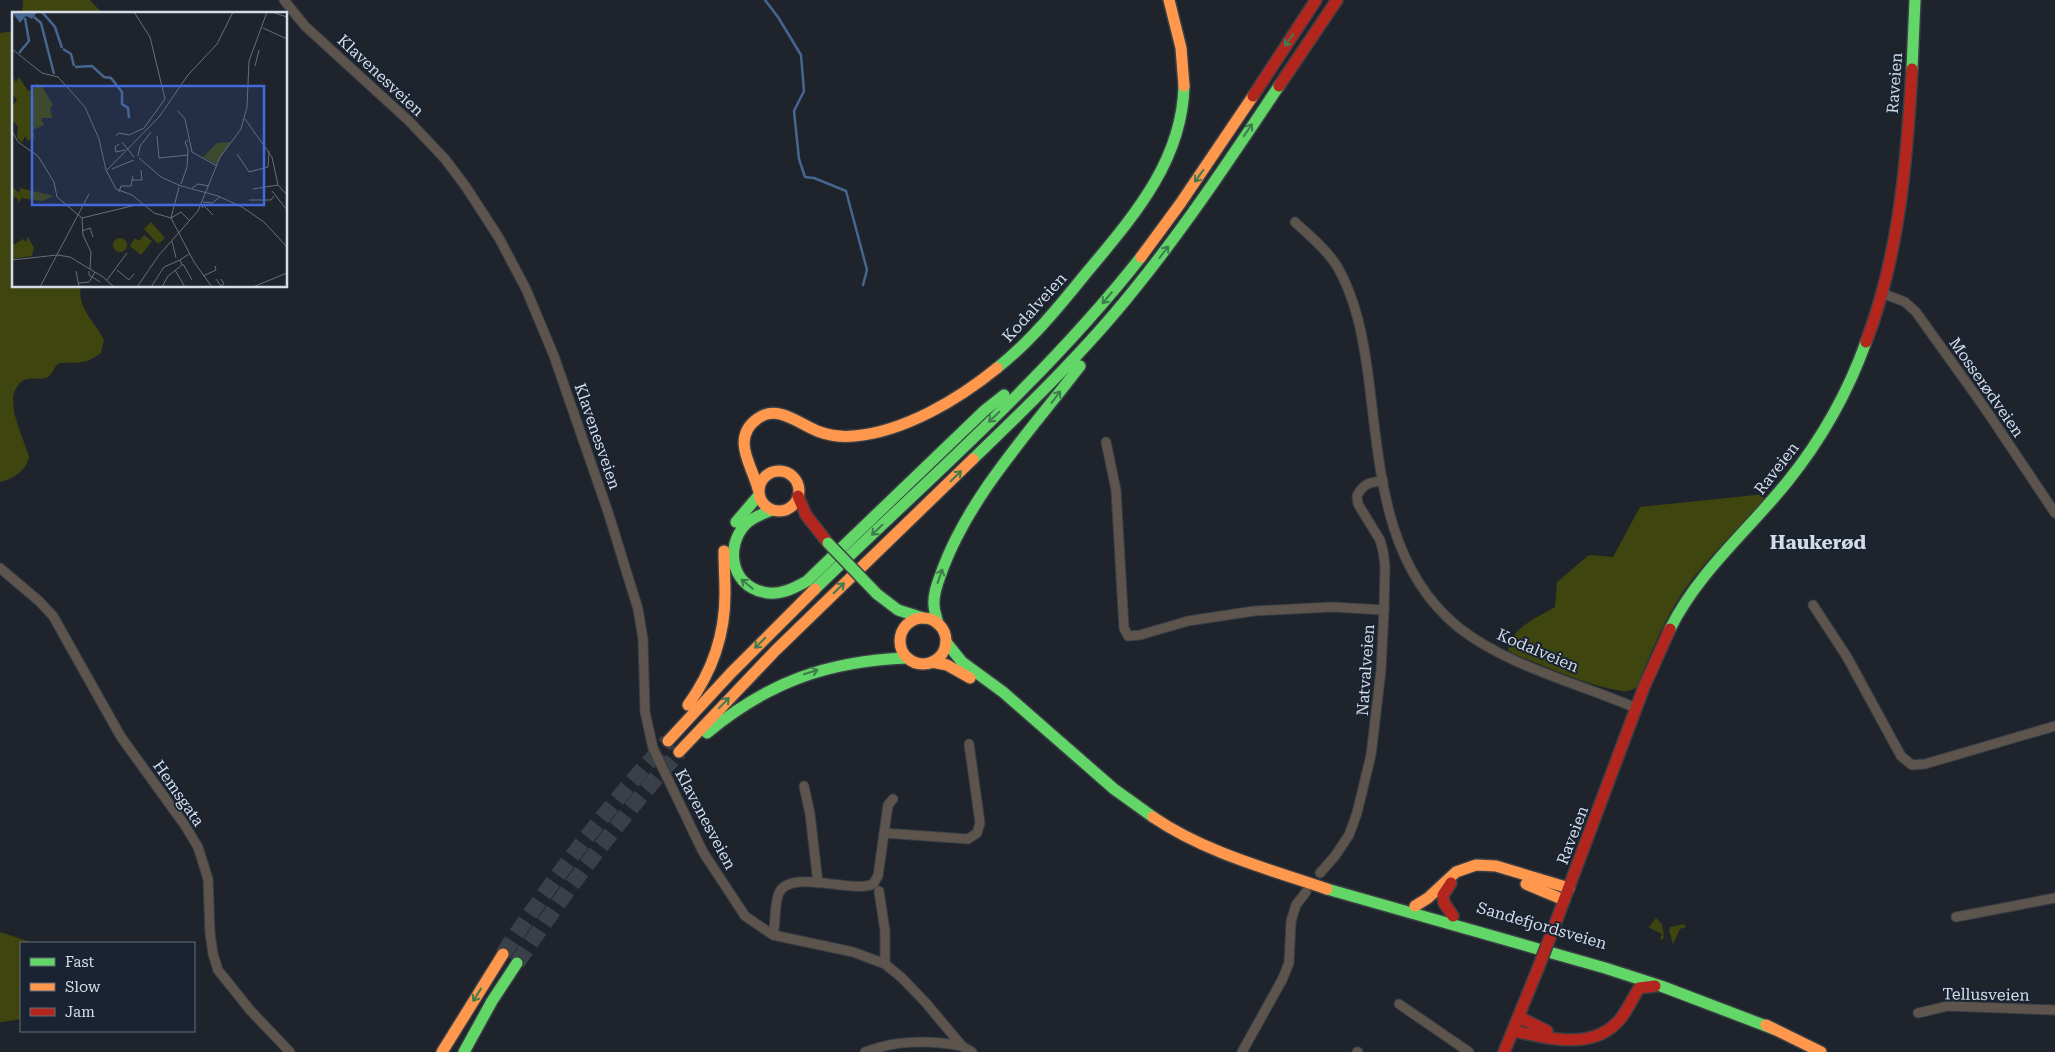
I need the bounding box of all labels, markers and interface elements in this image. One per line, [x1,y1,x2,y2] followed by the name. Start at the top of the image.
[12,12,288,288] inset map
[334,31,428,120] street label: Klavenesveien
[1284,33,1294,47] one-way arrow
[1883,52,1906,114] street label: Raveien
[1243,124,1253,138] one-way arrow
[1194,169,1204,183] one-way arrow
[1158,246,1169,259] one-way arrow
[998,269,1071,346] street label: Kodalveien
[1102,291,1113,304] one-way arrow
[1945,334,2028,441] street label: Mosserødveien
[570,381,625,492] street label: Klavenesveien
[1051,390,1061,404] one-way arrow
[988,411,1000,423] one-way arrow
[1750,438,1803,498] street label: Raveien
[950,470,962,482] one-way arrow
[870,524,883,536] one-way arrow
[1770,531,1866,554] district label: Haukerød
[935,568,945,584] one-way arrow
[741,578,754,589] one-way arrow
[833,582,845,594] one-way arrow
[1353,624,1378,716] street label: Natvalveien
[1494,625,1582,676] street label: Kodalveien
[754,637,767,649] one-way arrow
[803,667,819,677] one-way arrow
[718,697,730,709] one-way arrow
[149,757,208,830] street label: Hemsgata
[671,766,740,873] street label: Klavenesveien
[1553,803,1592,867] street label: Raveien
[1475,898,1609,953] street label: Sandefjordsveien
[20,942,195,1032] legend
[65,953,95,971] text: Fast
[65,978,101,996] text: Slow
[1942,984,2030,1005] street label: Tellusveien
[472,988,482,1002] one-way arrow
[65,1003,95,1021] text: Jam

